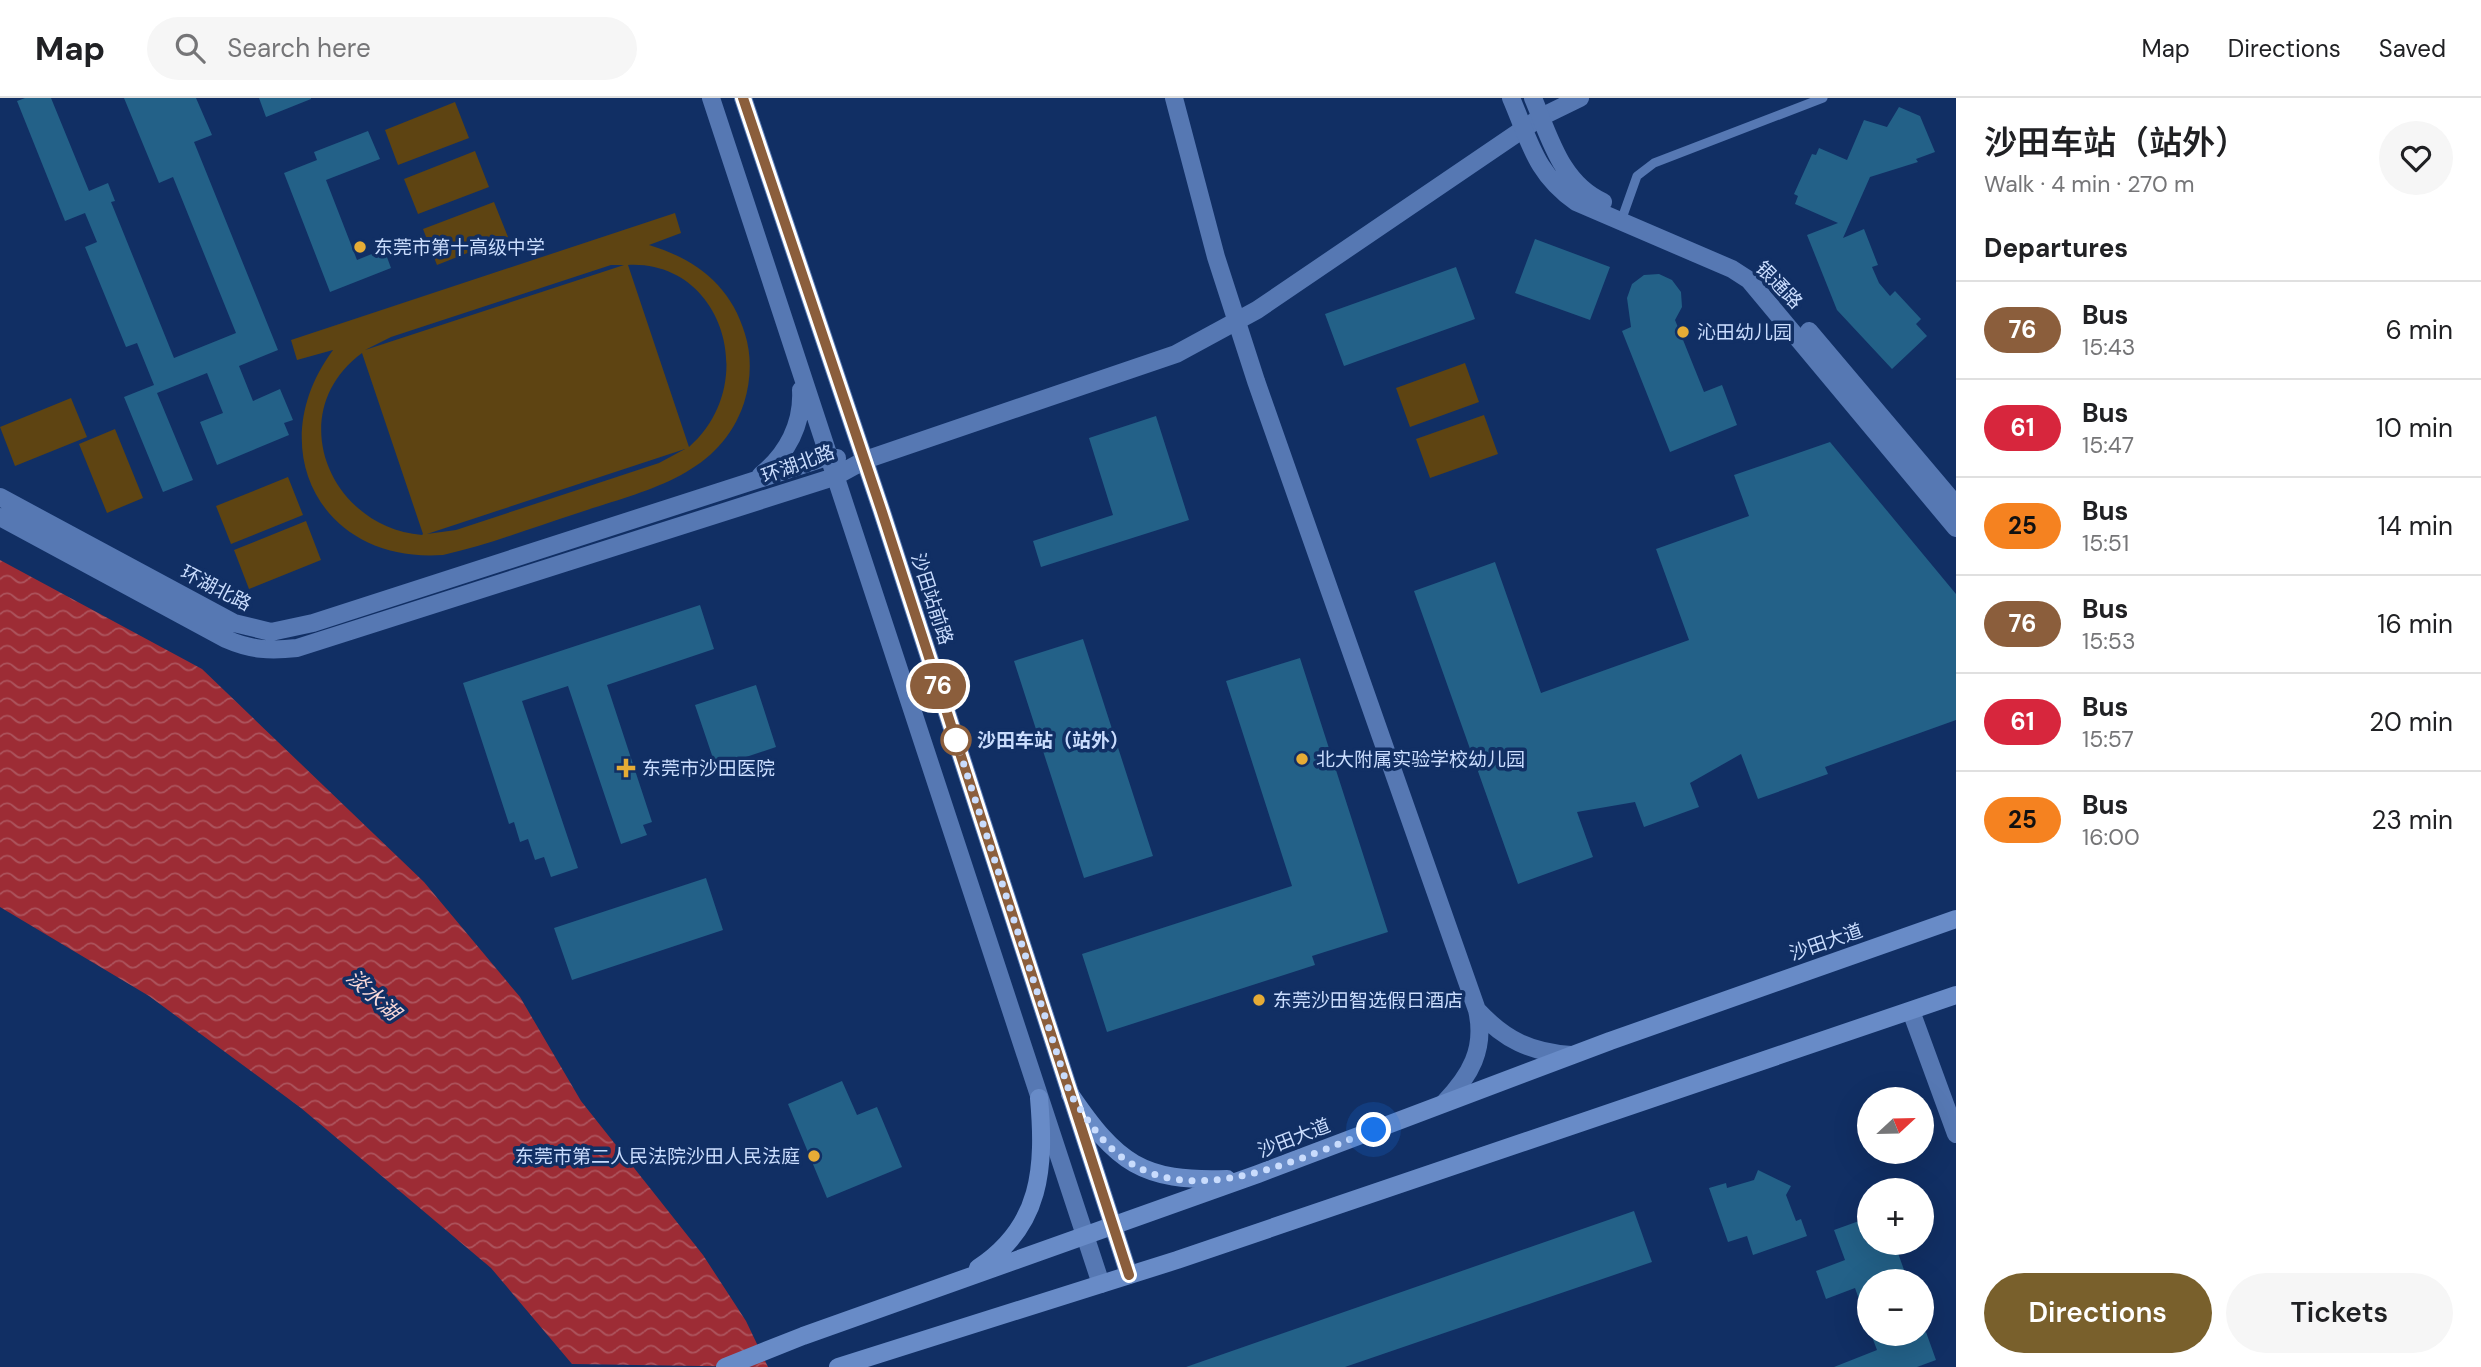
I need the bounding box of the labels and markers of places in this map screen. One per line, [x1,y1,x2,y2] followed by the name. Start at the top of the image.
[374,235,545,260] place label: 东莞市第十高级中学
[352,239,368,255] marker: 东莞市第十高级中学
[1697,320,1792,345] place label: 沁田幼儿园
[1675,324,1691,340] marker: 沁田幼儿园
[941,725,971,755] marker: 沙田车站（站外）
[977,728,1129,753] place label: 沙田车站（站外）
[1316,747,1525,772] place label: 北大附属实验学校幼儿园
[1294,751,1310,767] marker: 北大附属实验学校幼儿园
[642,756,775,781] place label: 东莞市沙田医院
[616,758,636,778] marker: 东莞市沙田医院
[1273,988,1463,1013] place label: 东莞沙田智选假日酒店
[1251,992,1267,1008] marker: 东莞沙田智选假日酒店
[515,1144,800,1169] place label: 东莞市第二人民法院沙田人民法庭
[806,1148,822,1164] marker: 东莞市第二人民法院沙田人民法庭

